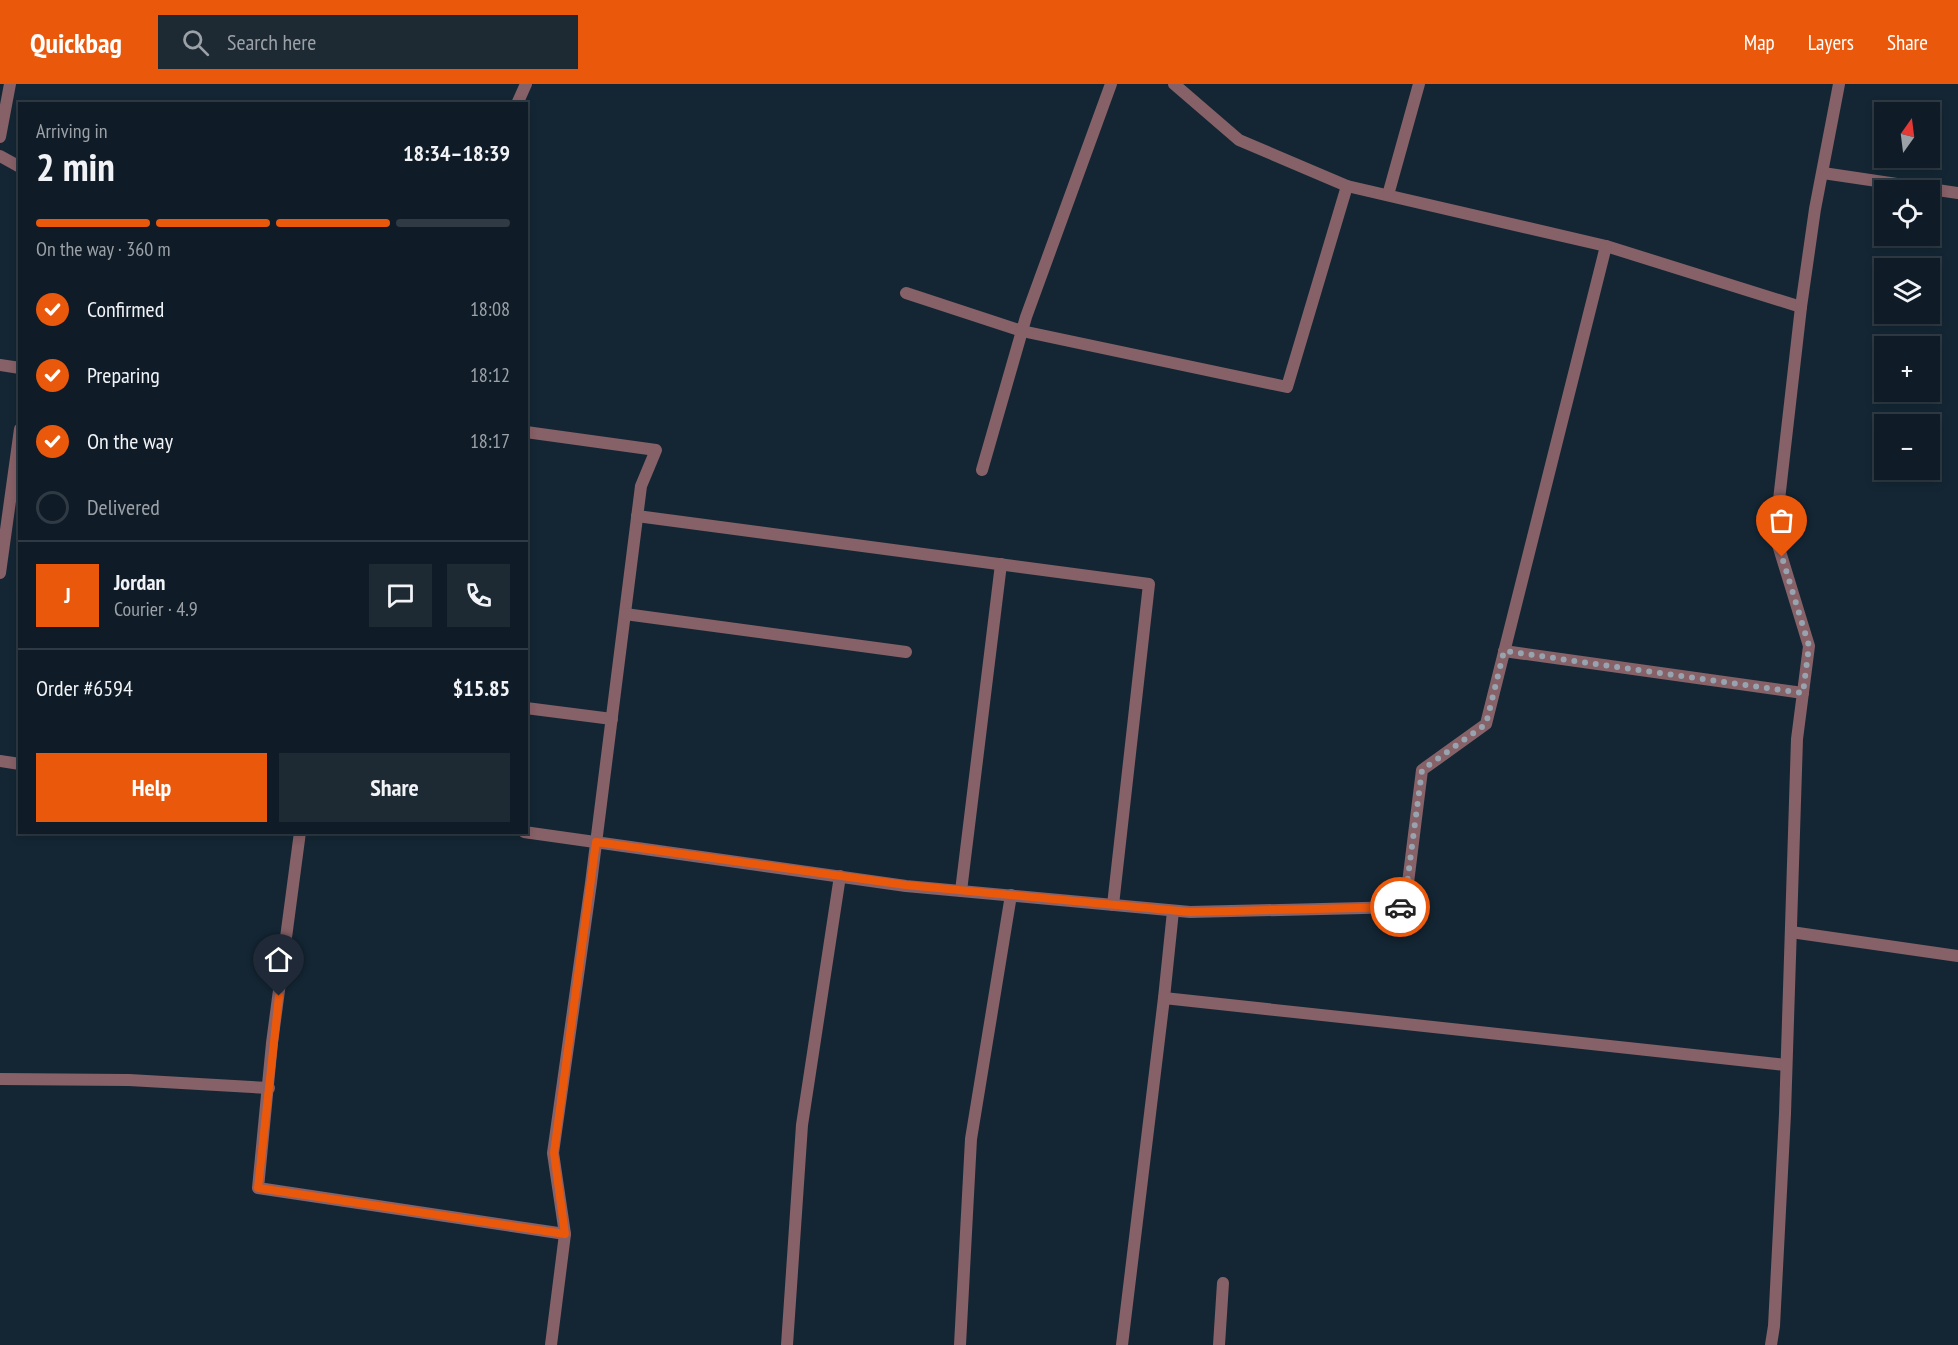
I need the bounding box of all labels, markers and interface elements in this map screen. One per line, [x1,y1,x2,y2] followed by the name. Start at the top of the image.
[158,15,578,69] search box
[30,24,122,61] text: Quickbag
[179,26,212,59] icon: search
[227,28,316,56] text: Search here
[1744,29,1775,56] text: Map
[1808,29,1854,56] text: Layers
[1887,29,1928,56] text: Share
[1874,102,1940,168] north arrow
[1874,102,1940,480] map controls
[36,118,108,144] text: Arriving in
[403,139,510,167] text: 18:34–18:39
[36,141,115,192] text: 2 min
[1874,180,1940,246] button: locate
[36,236,171,262] text: On the way · 360 m
[1874,258,1940,324] button: layers
[36,293,69,326] icon: check
[87,295,164,323] text: Confirmed
[470,296,510,322] text: 18:08
[1874,336,1940,402] button: +
[36,359,69,392] icon: check
[87,361,160,389] text: Preparing
[470,362,510,388] text: 18:12
[1874,414,1940,480] button: −
[36,425,69,458] icon: check
[87,427,173,455] text: On the way
[470,428,510,454] text: 18:17
[87,493,160,521] text: Delivered
[1756,495,1807,557] pin
[1765,504,1798,537] icon: bag
[369,564,432,627] button: chat
[447,564,510,627] button: phone
[114,568,165,596] text: Jordan
[64,581,71,609] text: J
[114,596,198,622] text: Courier · 4.9
[36,674,133,702] text: Order #6594
[453,674,510,702] text: $15.85
[36,753,267,822] button: Help
[279,753,510,822] button: Share
[1370,877,1430,937] courier
[1384,891,1417,924] icon: car
[253,934,304,996] pin
[262,943,295,976] icon: home

